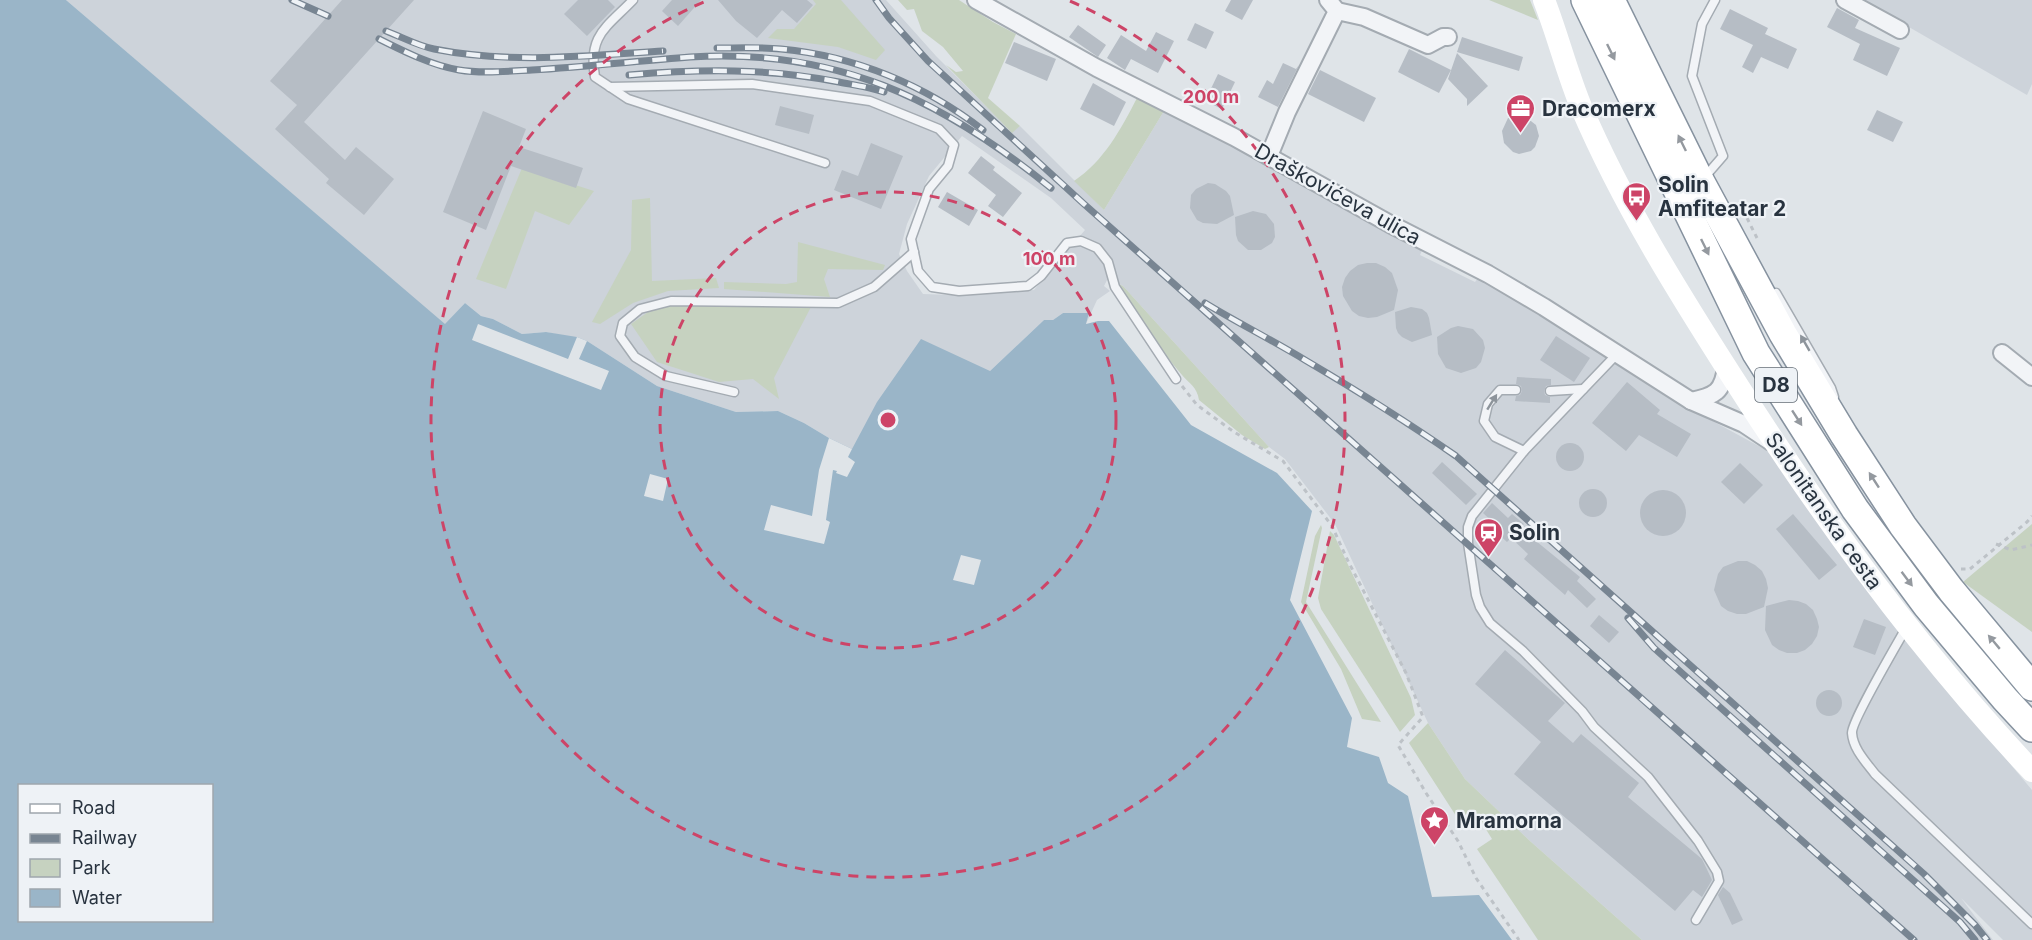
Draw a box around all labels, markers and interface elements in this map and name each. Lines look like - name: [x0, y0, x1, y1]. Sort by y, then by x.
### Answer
- one-way arrow: [1606, 44, 1616, 61]
- text: 200 m: [1183, 86, 1239, 107]
- office icon: Dracomerx: [1505, 92, 1537, 134]
- place label: Dracomerx: [1542, 96, 1656, 121]
- one-way arrow: [1677, 135, 1687, 152]
- street label: Draškovićeva ulica: [1251, 138, 1425, 250]
- place label: Solin Amfiteatar 2: [1658, 172, 1786, 221]
- bus stop icon: Solin Amfiteatar 2: [1621, 180, 1653, 222]
- one-way arrow: [1700, 238, 1709, 255]
- text: 100 m: [1023, 248, 1075, 269]
- one-way arrow: [1800, 335, 1811, 351]
- road number: D8: [1755, 368, 1797, 402]
- one-way arrow: [1486, 394, 1497, 410]
- centre of rings: [878, 410, 898, 430]
- one-way arrow: [1792, 410, 1803, 426]
- street label: Salonitanska cesta: [1760, 428, 1888, 594]
- one-way arrow: [1868, 472, 1879, 488]
- station icon: Solin: [1472, 516, 1504, 558]
- place label: Solin: [1509, 520, 1560, 545]
- one-way arrow: [1901, 572, 1913, 587]
- one-way arrow: [1988, 634, 2001, 650]
- legend: [18, 784, 213, 922]
- text: Road: [72, 797, 115, 818]
- place icon: Mramorna: [1419, 804, 1451, 846]
- place label: Mramorna: [1456, 808, 1562, 833]
- text: Railway: [72, 827, 137, 848]
- text: Park: [72, 857, 111, 878]
- text: Water: [72, 887, 122, 908]

